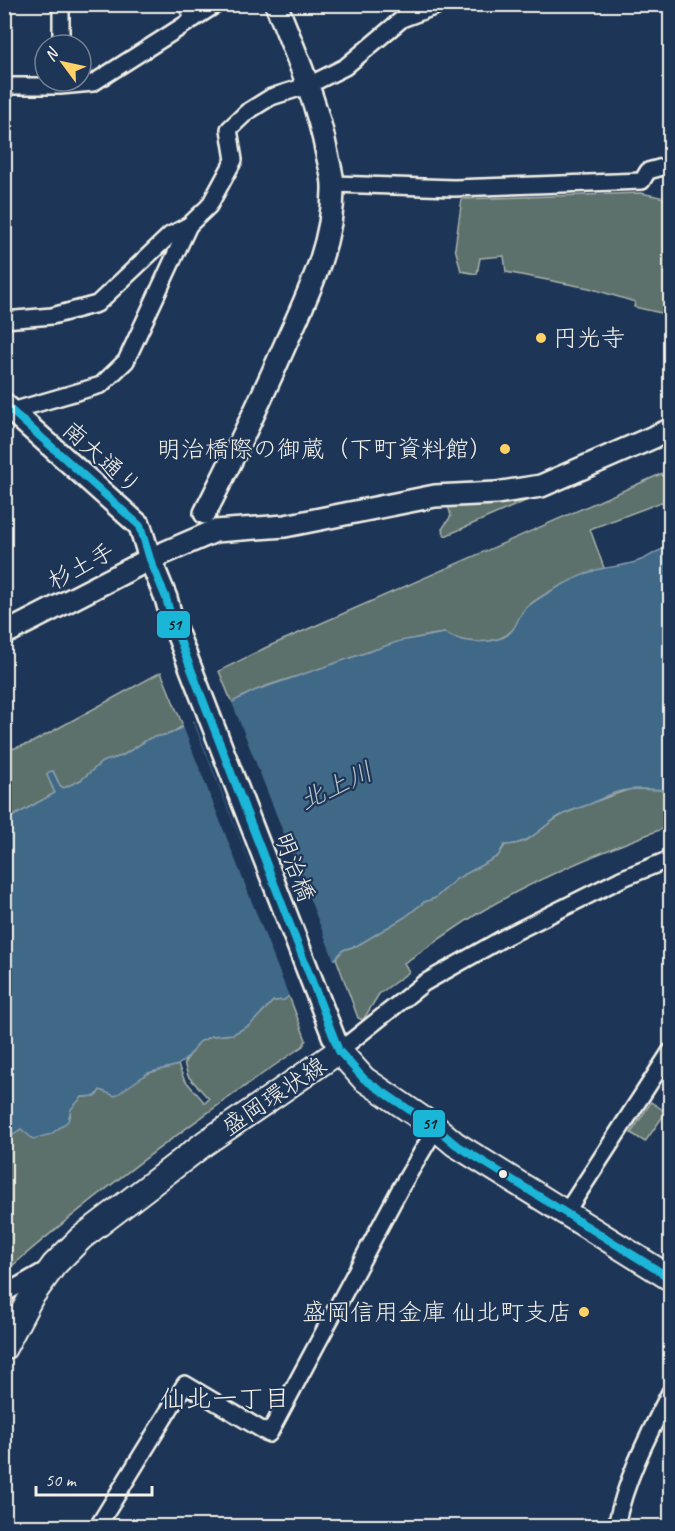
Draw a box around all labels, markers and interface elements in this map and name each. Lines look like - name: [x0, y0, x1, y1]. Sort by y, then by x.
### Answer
- north arrow: [33, 33, 93, 93]
- text: N: [40, 43, 64, 65]
- place label: 円光寺: [553, 323, 625, 353]
- marker: 円光寺: [534, 331, 548, 345]
- street label: 南大通り: [56, 415, 148, 501]
- place label: 明治橋際の御蔵（下町資料館）: [157, 434, 493, 464]
- marker: 明治橋際の御蔵（下町資料館）: [498, 442, 512, 456]
- street label: 杉土手: [42, 536, 120, 596]
- line badge: 51: [156, 610, 191, 639]
- text: 51: [167, 615, 183, 635]
- water label: 北上川: [294, 755, 378, 817]
- street label: 明治橋: [268, 828, 322, 906]
- street label: 盛岡環状線: [216, 1050, 332, 1142]
- line badge: 51: [412, 1109, 446, 1138]
- text: 51: [422, 1114, 438, 1134]
- unlabelled marker: [497, 1168, 509, 1180]
- place label: 盛岡信用金庫 仙北町支店: [302, 1297, 572, 1327]
- marker: 盛岡信用金庫 仙北町支店: [577, 1305, 591, 1319]
- district label: 仙北一丁目: [160, 1382, 290, 1415]
- scale bar: [36, 1459, 152, 1497]
- text: 50 m: [45, 1469, 78, 1491]

